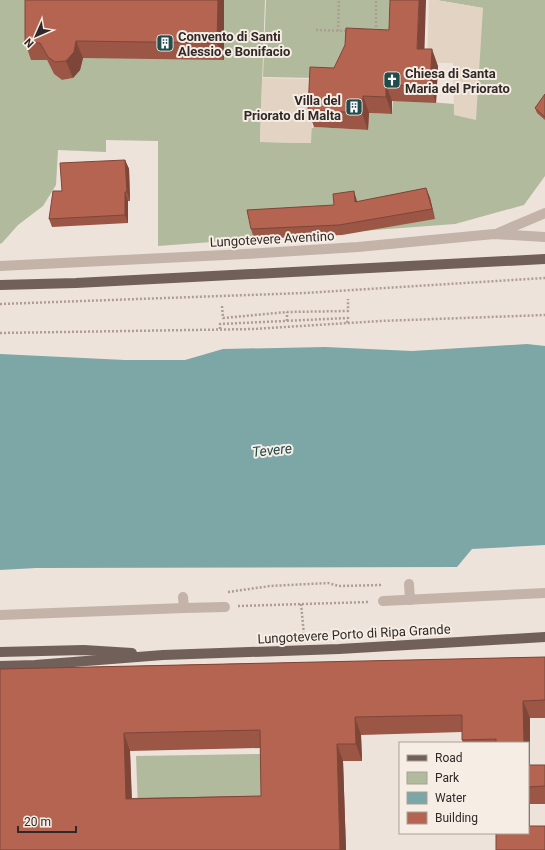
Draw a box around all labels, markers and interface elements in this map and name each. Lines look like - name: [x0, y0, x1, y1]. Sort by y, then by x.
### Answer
- north arrow: [16, 16, 56, 56]
- place label: Convento di Santi Alessio e Bonifacio: [178, 29, 290, 59]
- building icon: Convento di Santi Alessio e Bonifacio: [155, 33, 175, 53]
- text: N: [22, 35, 37, 50]
- place label: Chiesa di Santa Maria del Priorato: [405, 66, 510, 96]
- church icon: Chiesa di Santa Maria del Priorato: [382, 70, 402, 90]
- place label: Villa del Priorato di Malta: [244, 93, 341, 123]
- building icon: Villa del Priorato di Malta: [344, 97, 364, 117]
- street label: Lungotevere Aventino: [209, 228, 335, 250]
- water label: Tevere: [251, 440, 293, 460]
- street label: Lungotevere Porto di Ripa Grande: [257, 621, 451, 647]
- legend: [399, 742, 529, 834]
- text: Road: [435, 751, 463, 765]
- text: Park: [435, 771, 460, 785]
- text: Water: [435, 791, 466, 805]
- scale bar: [18, 808, 76, 834]
- text: Building: [435, 811, 478, 825]
- text: 20 m: [24, 815, 51, 829]

